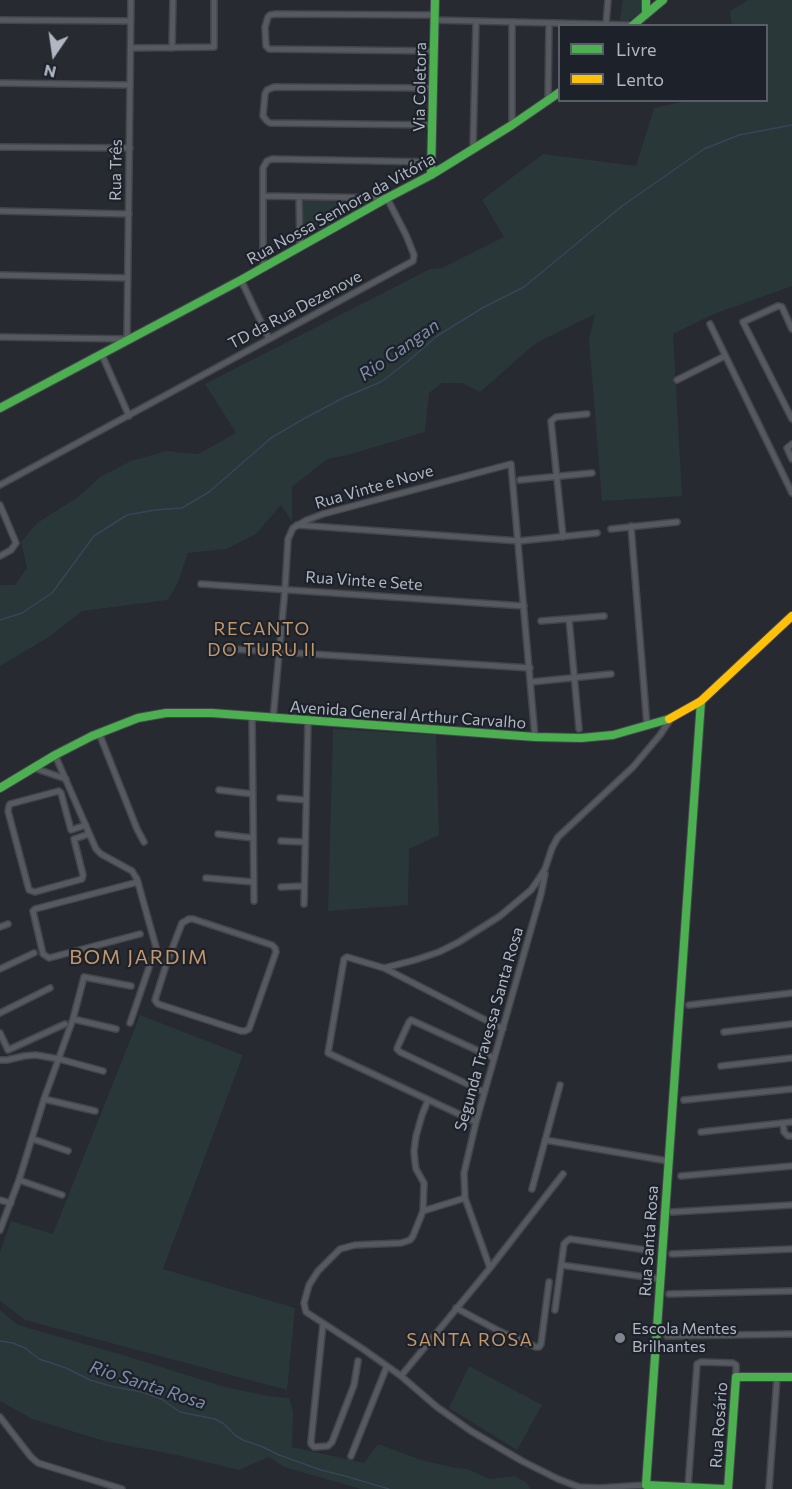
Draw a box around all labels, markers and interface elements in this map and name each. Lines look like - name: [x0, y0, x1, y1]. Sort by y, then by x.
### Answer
- north arrow: [24, 24, 84, 84]
- legend: [558, 24, 768, 102]
- text: Livre: [616, 38, 657, 60]
- street label: Via Coletora: [410, 42, 430, 132]
- text: N: [42, 61, 58, 83]
- text: Lento: [616, 68, 664, 90]
- street label: Rua Três: [106, 139, 126, 201]
- street label: Rua Nossa Senhora da Vitória: [243, 149, 439, 269]
- street label: TD da Rua Dezenove: [225, 267, 365, 353]
- water label: Rio Gangan: [355, 314, 443, 386]
- street label: Rua Vinte e Nove: [313, 461, 435, 513]
- street label: Rua Vinte e Sete: [305, 567, 423, 595]
- district label: RECANTO DO TURU II: [207, 618, 317, 660]
- street label: Avenida General Arthur Carvalho: [289, 697, 527, 733]
- street label: Segunda Travessa Santa Rosa: [451, 925, 527, 1133]
- district label: BOM JARDIM: [69, 945, 209, 969]
- street label: Rua Santa Rosa: [636, 1185, 662, 1297]
- place label: Escola Mentes Brilhantes: [632, 1319, 737, 1357]
- district label: SANTA ROSA: [407, 1329, 533, 1351]
- marker: Escola Mentes Brilhantes: [613, 1331, 627, 1345]
- water label: Rio Santa Rosa: [87, 1356, 209, 1414]
- street label: Rua Rosário: [706, 1381, 732, 1469]

